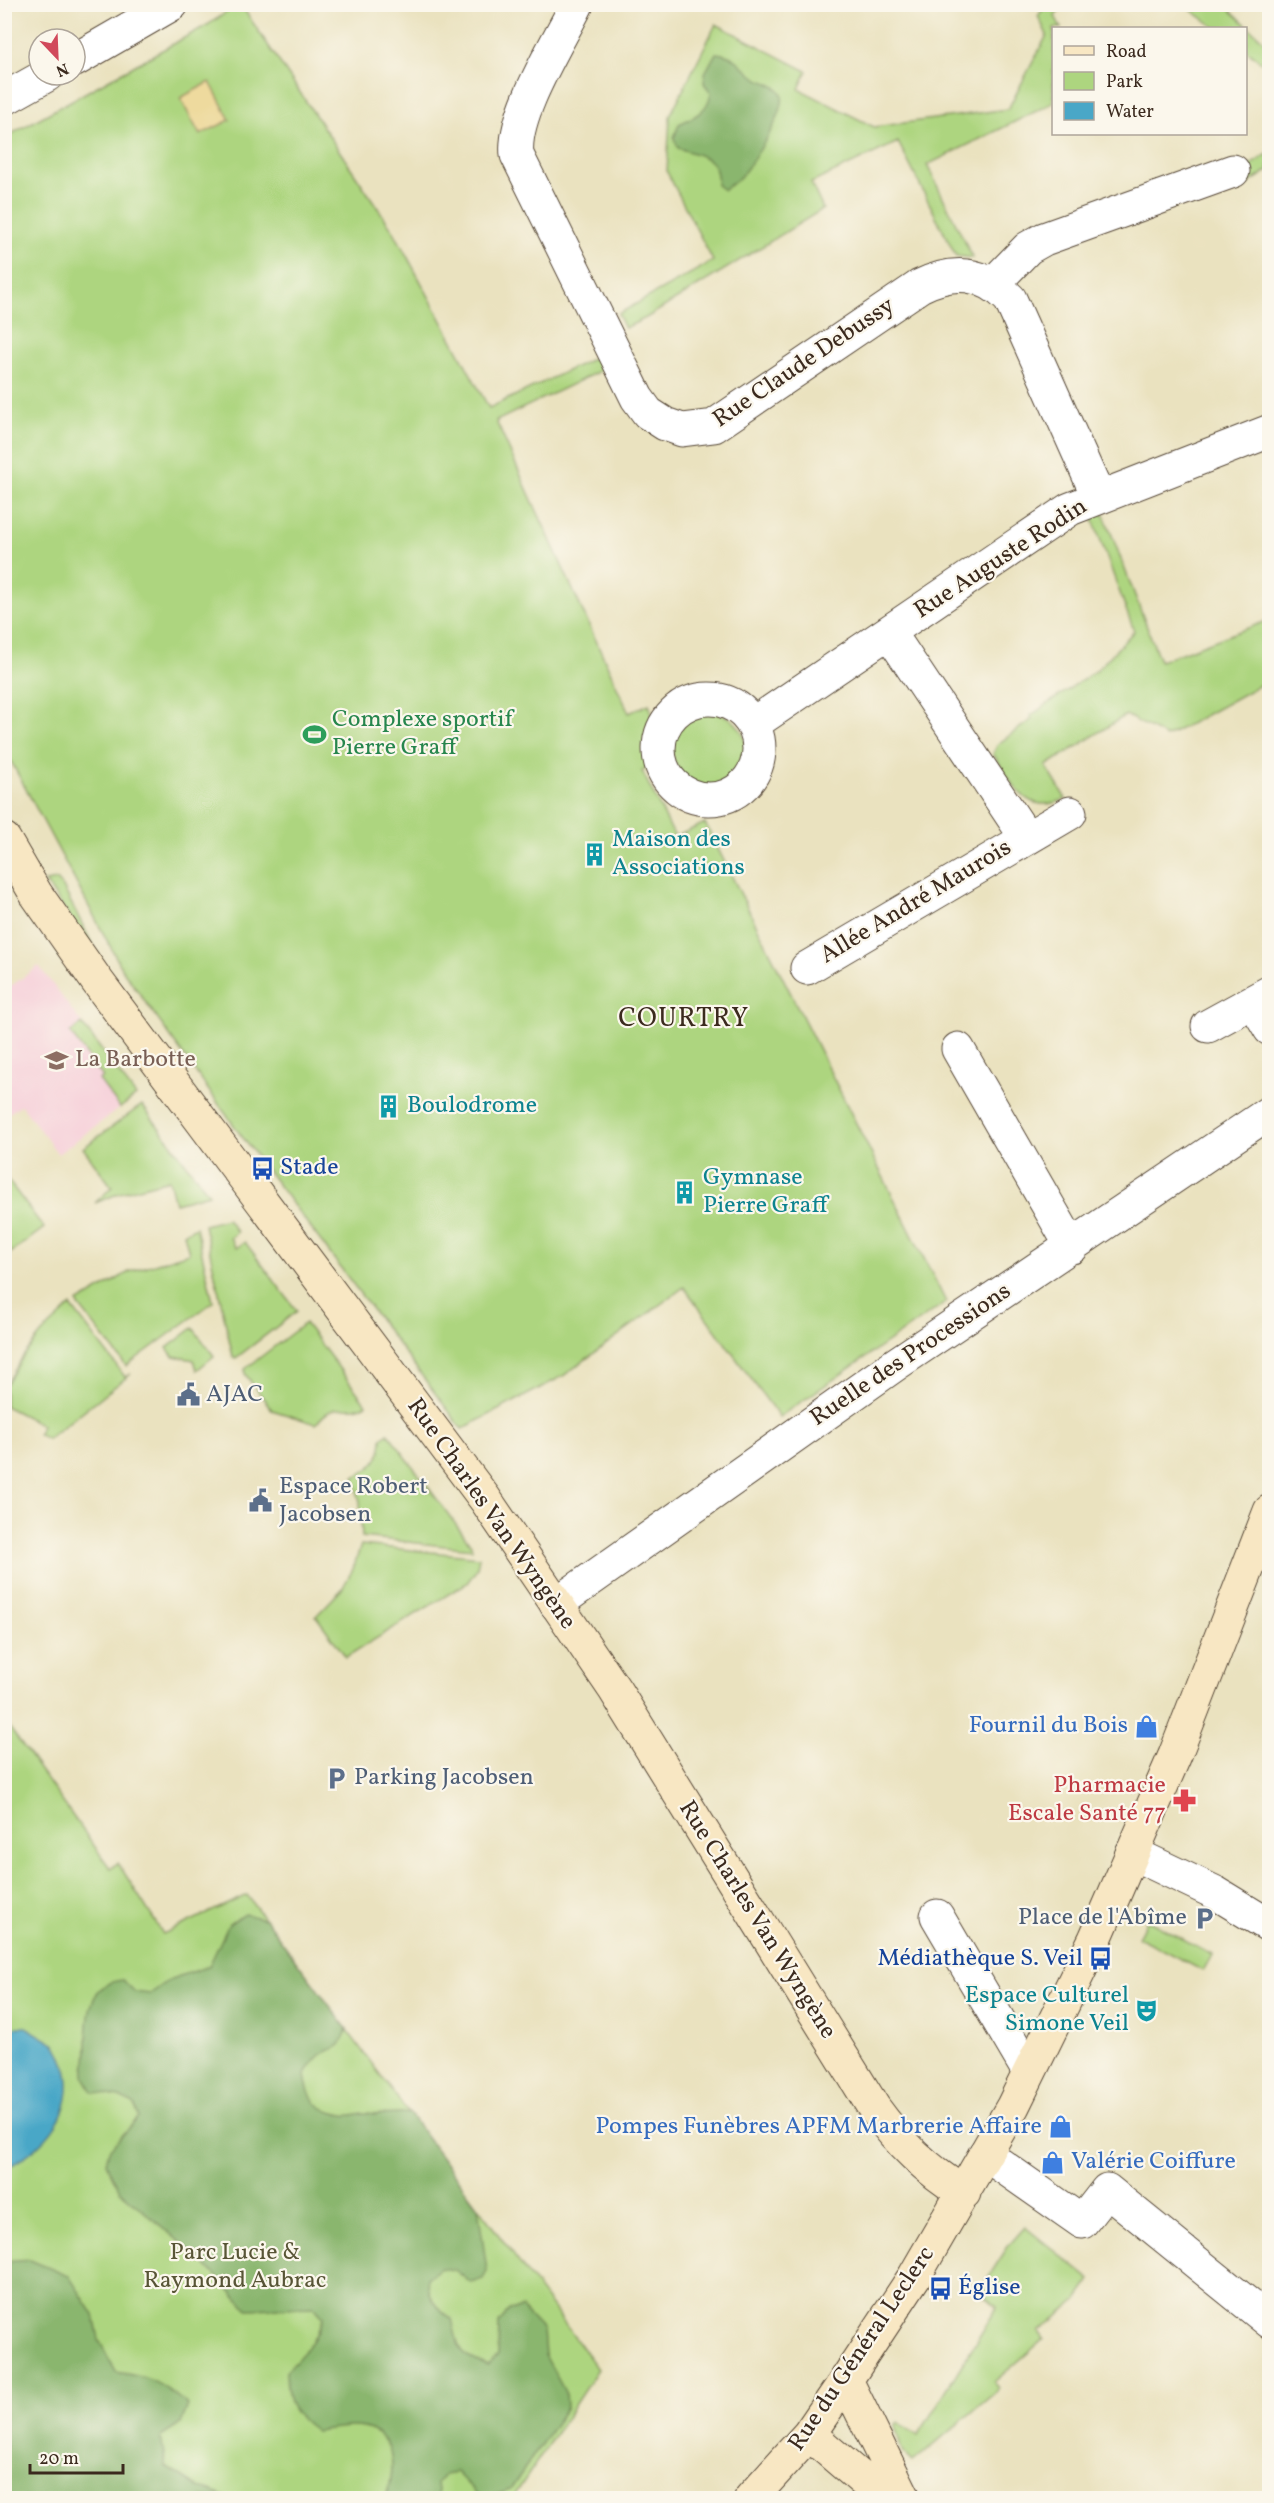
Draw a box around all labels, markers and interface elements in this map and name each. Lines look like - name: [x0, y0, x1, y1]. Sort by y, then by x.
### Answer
- north arrow: [27, 27, 87, 87]
- legend: [1052, 27, 1247, 135]
- text: Road: [1106, 40, 1147, 65]
- text: N: [52, 57, 72, 82]
- text: Park: [1106, 70, 1143, 95]
- text: Water: [1106, 100, 1154, 125]
- street label: Rue Claude Debussy: [706, 289, 902, 437]
- street label: Rue Auguste Rodin: [908, 490, 1094, 628]
- place label: Complexe sportif Pierre Graff: [332, 703, 515, 765]
- sports icon: Complexe sportif Pierre Graff: [301, 721, 327, 747]
- place label: Maison des Associations: [612, 823, 745, 885]
- street label: Allée André Maurois: [814, 831, 1018, 973]
- building icon: Maison des Associations: [581, 841, 607, 867]
- district label: COURTRY: [618, 1000, 750, 1038]
- place label: La Barbotte: [75, 1043, 196, 1077]
- school or university icon: La Barbotte: [44, 1047, 70, 1073]
- place label: Boulodrome: [407, 1089, 537, 1123]
- building icon: Boulodrome: [376, 1093, 402, 1119]
- place label: Stade: [280, 1151, 339, 1185]
- bus stop icon: Stade: [249, 1155, 275, 1181]
- place label: Gymnase Pierre Graff: [703, 1161, 829, 1223]
- building icon: Gymnase Pierre Graff: [672, 1179, 698, 1205]
- street label: Ruelle des Processions: [804, 1275, 1018, 1435]
- place label: AJAC: [206, 1378, 263, 1412]
- public building icon: AJAC: [175, 1382, 201, 1408]
- street label: Rue Charles Van Wyngène: [398, 1391, 584, 1637]
- place label: Espace Robert Jacobsen: [279, 1470, 428, 1532]
- public building icon: Espace Robert Jacobsen: [248, 1488, 274, 1514]
- place label: Fournil du Bois: [969, 1709, 1128, 1743]
- shop icon: Fournil du Bois: [1133, 1713, 1159, 1739]
- place label: Parking Jacobsen: [354, 1761, 534, 1795]
- parking icon: Parking Jacobsen: [323, 1765, 349, 1791]
- place label: Pharmacie Escale Santé 77: [1008, 1769, 1166, 1831]
- pharmacy icon: Pharmacie Escale Santé 77: [1171, 1787, 1197, 1813]
- street label: Rue Charles Van Wyngène: [670, 1794, 844, 2046]
- place label: Place de l'Abîme: [1018, 1901, 1187, 1935]
- parking icon: Place de l'Abîme: [1192, 1905, 1218, 1931]
- place label: Médiathèque S. Veil: [878, 1942, 1083, 1976]
- bus stop icon: Médiathèque S. Veil: [1088, 1946, 1114, 1972]
- place label: Espace Culturel Simone Veil: [965, 1979, 1129, 2041]
- theatre icon: Espace Culturel Simone Veil: [1134, 1997, 1160, 2023]
- place label: Pompes Funèbres APFM Marbrerie Affaire: [595, 2110, 1042, 2144]
- shop icon: Pompes Funèbres APFM Marbrerie Affaire: [1047, 2114, 1073, 2140]
- place label: Valérie Coiffure: [1071, 2145, 1236, 2179]
- shop icon: Valérie Coiffure: [1040, 2149, 1066, 2175]
- park label: Parc Lucie & Raymond Aubrac: [143, 2236, 327, 2298]
- street label: Rue du Général Leclerc: [781, 2240, 943, 2458]
- place label: Église: [958, 2271, 1021, 2305]
- bus stop icon: Église: [927, 2275, 953, 2301]
- scale bar: [30, 2437, 123, 2475]
- text: 20 m: [39, 2447, 79, 2472]

